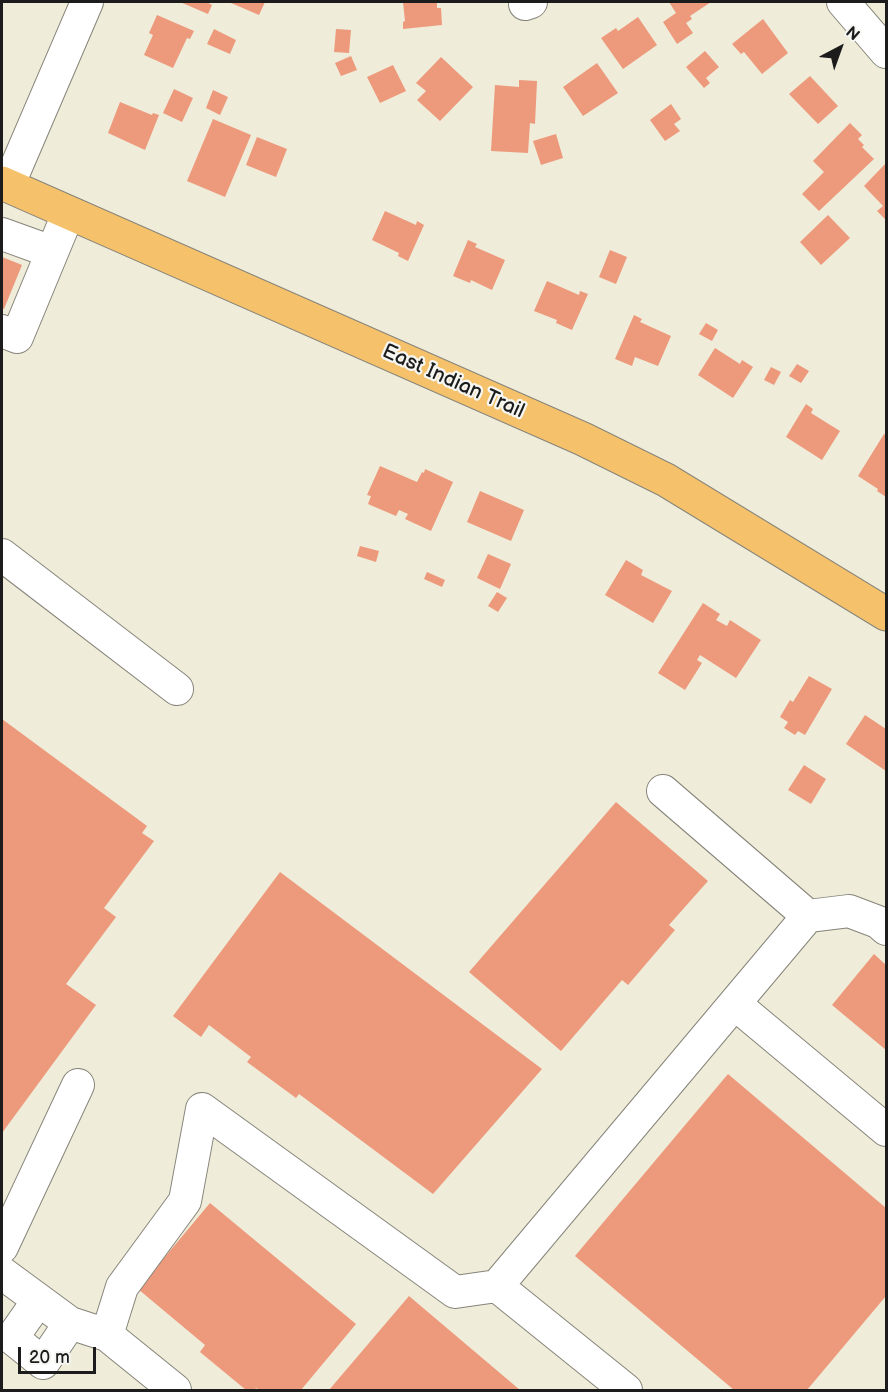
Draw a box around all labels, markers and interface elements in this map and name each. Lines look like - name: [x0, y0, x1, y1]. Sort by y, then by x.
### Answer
- north arrow: [810, 18, 870, 78]
- text: N: [841, 23, 863, 45]
- street label: East Indian Trail: [378, 339, 528, 425]
- scale bar: [21, 1335, 99, 1373]
- text: 20 m: [29, 1347, 70, 1368]

